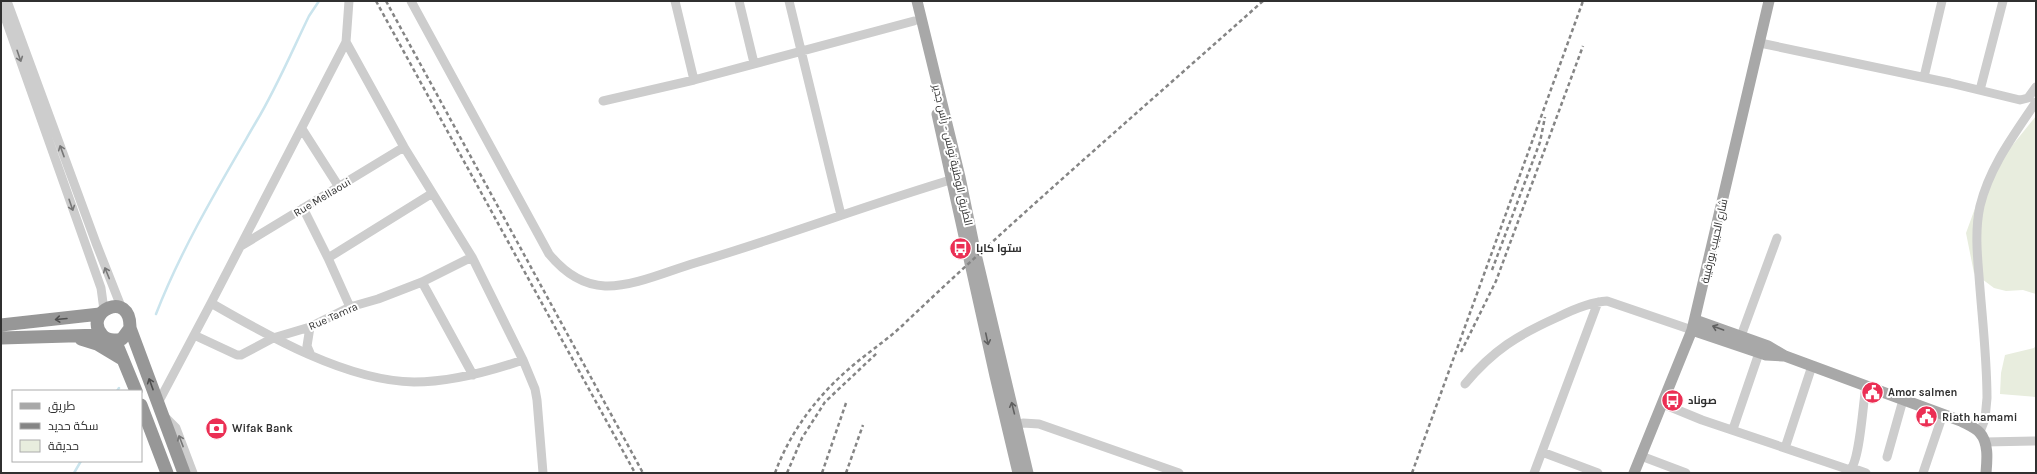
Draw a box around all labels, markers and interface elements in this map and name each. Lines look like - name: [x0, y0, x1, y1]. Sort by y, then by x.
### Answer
- one-way arrow: [15, 49, 23, 61]
- street label: الطريق الوطنية تونس - رأس جدير: [930, 82, 976, 227]
- one-way arrow: [58, 145, 66, 157]
- street label: Rue Mellaoui: [291, 175, 353, 220]
- one-way arrow: [67, 198, 75, 210]
- street label: شارع الحبيب بورقيبة: [1698, 198, 1732, 285]
- bus stop icon: ستوا كابا: [947, 235, 973, 261]
- place label: ستوا كابا: [976, 242, 1022, 256]
- one-way arrow: [103, 267, 111, 279]
- street label: Rue Tamra: [307, 300, 360, 333]
- one-way arrow: [55, 316, 68, 323]
- one-way arrow: [1712, 324, 1725, 331]
- one-way arrow: [983, 332, 991, 345]
- one-way arrow: [146, 378, 154, 390]
- public building icon: Amor salmen: [1859, 379, 1885, 405]
- place label: Amor salmen: [1888, 386, 1957, 399]
- bus stop icon: صوناد: [1659, 387, 1685, 413]
- legend: [12, 390, 142, 462]
- place label: صوناد: [1688, 394, 1717, 408]
- text: طريق: [48, 399, 76, 413]
- one-way arrow: [1008, 402, 1016, 415]
- public building icon: Riath hamami: [1914, 404, 1940, 430]
- place label: Riath hamami: [1942, 411, 2017, 424]
- bank icon: Wifak Bank: [204, 415, 230, 441]
- text: سكة حديد: [48, 419, 98, 433]
- place label: Wifak Bank: [232, 422, 293, 435]
- one-way arrow: [177, 435, 184, 448]
- text: حديقة: [48, 439, 79, 453]

